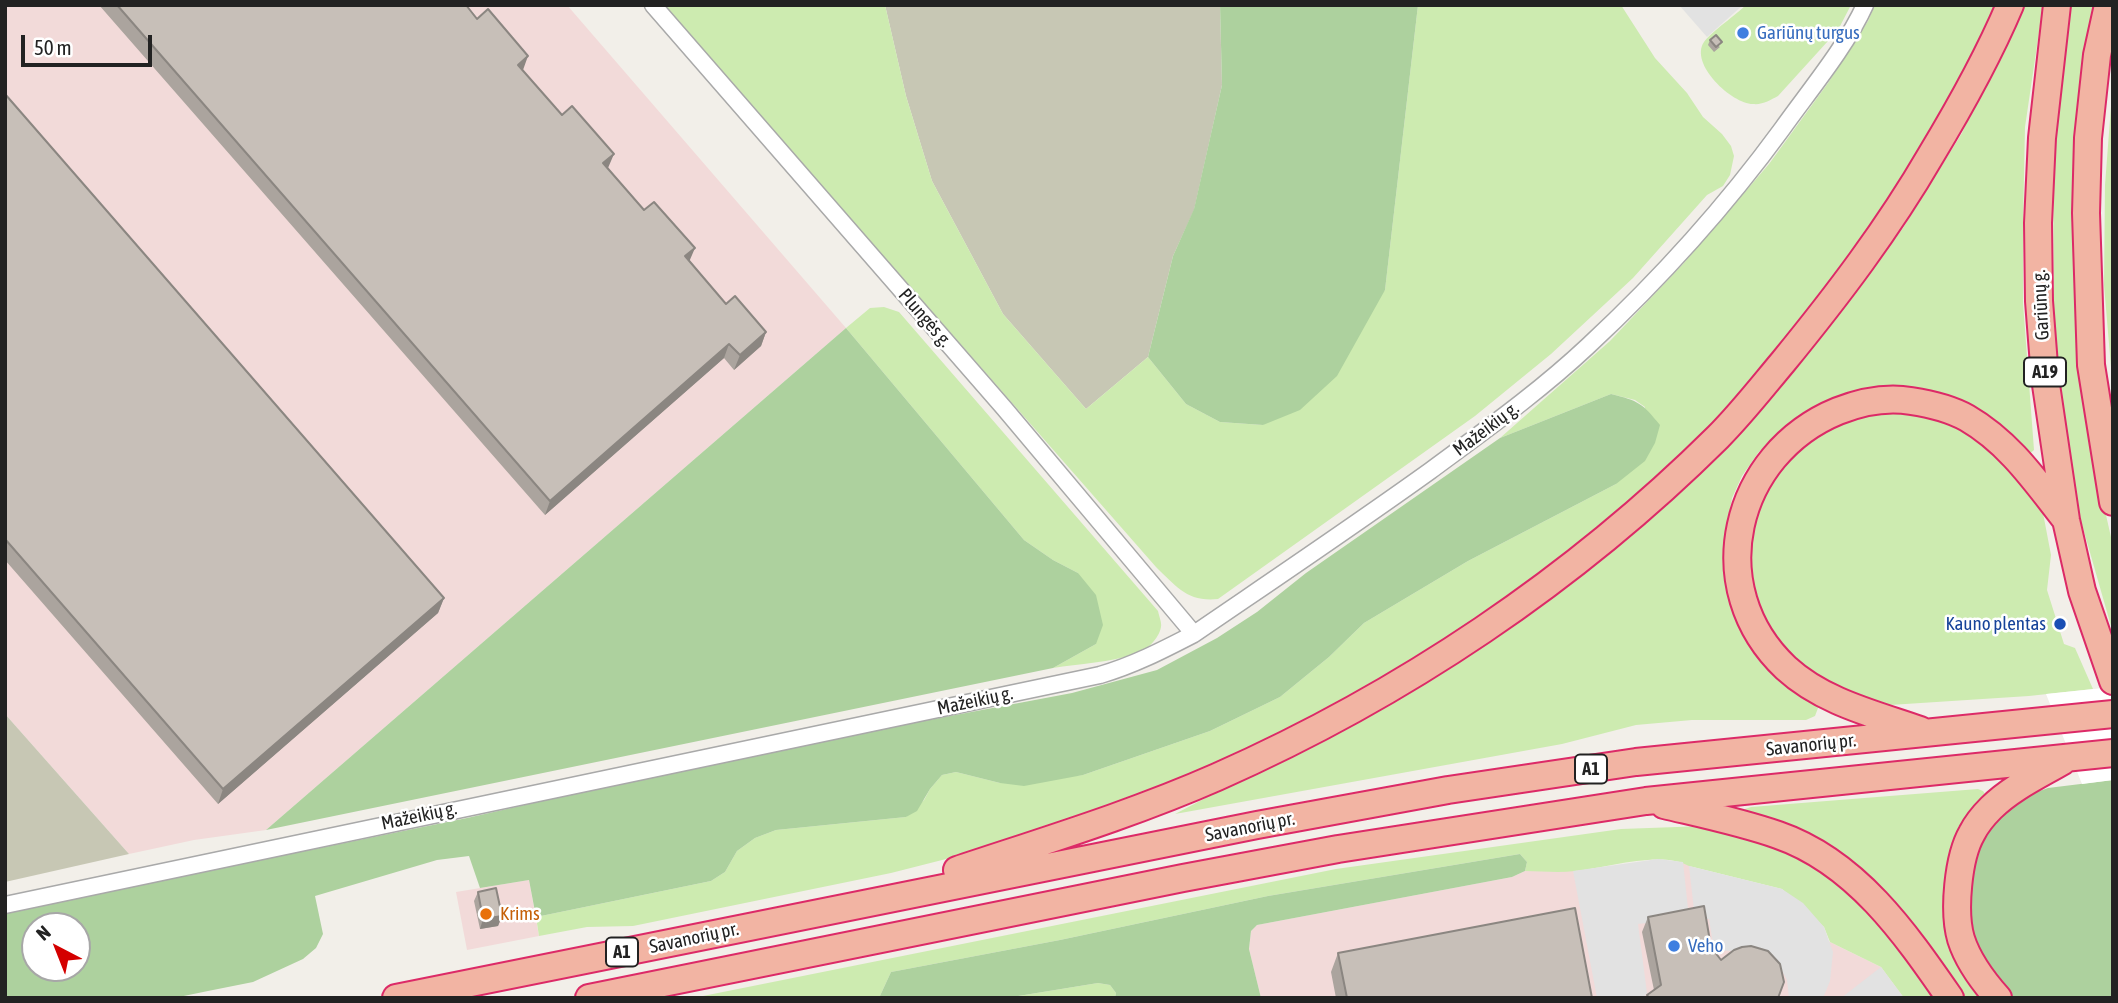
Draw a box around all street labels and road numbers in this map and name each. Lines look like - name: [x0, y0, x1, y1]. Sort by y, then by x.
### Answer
- street label: Gariūnų g.: [2028, 269, 2054, 341]
- street label: Plungės g.: [893, 284, 957, 352]
- road number: A19: [2024, 358, 2066, 386]
- street label: Mažeikių g.: [1449, 397, 1523, 461]
- street label: Mažeikių g.: [935, 682, 1015, 720]
- street label: Savanorių pr.: [1765, 729, 1857, 761]
- road number: A1: [1575, 754, 1607, 784]
- street label: Mažeikių g.: [379, 797, 459, 835]
- street label: Savanorių pr.: [1203, 807, 1297, 847]
- street label: Savanorių pr.: [647, 917, 741, 959]
- road number: A1: [606, 937, 638, 967]

